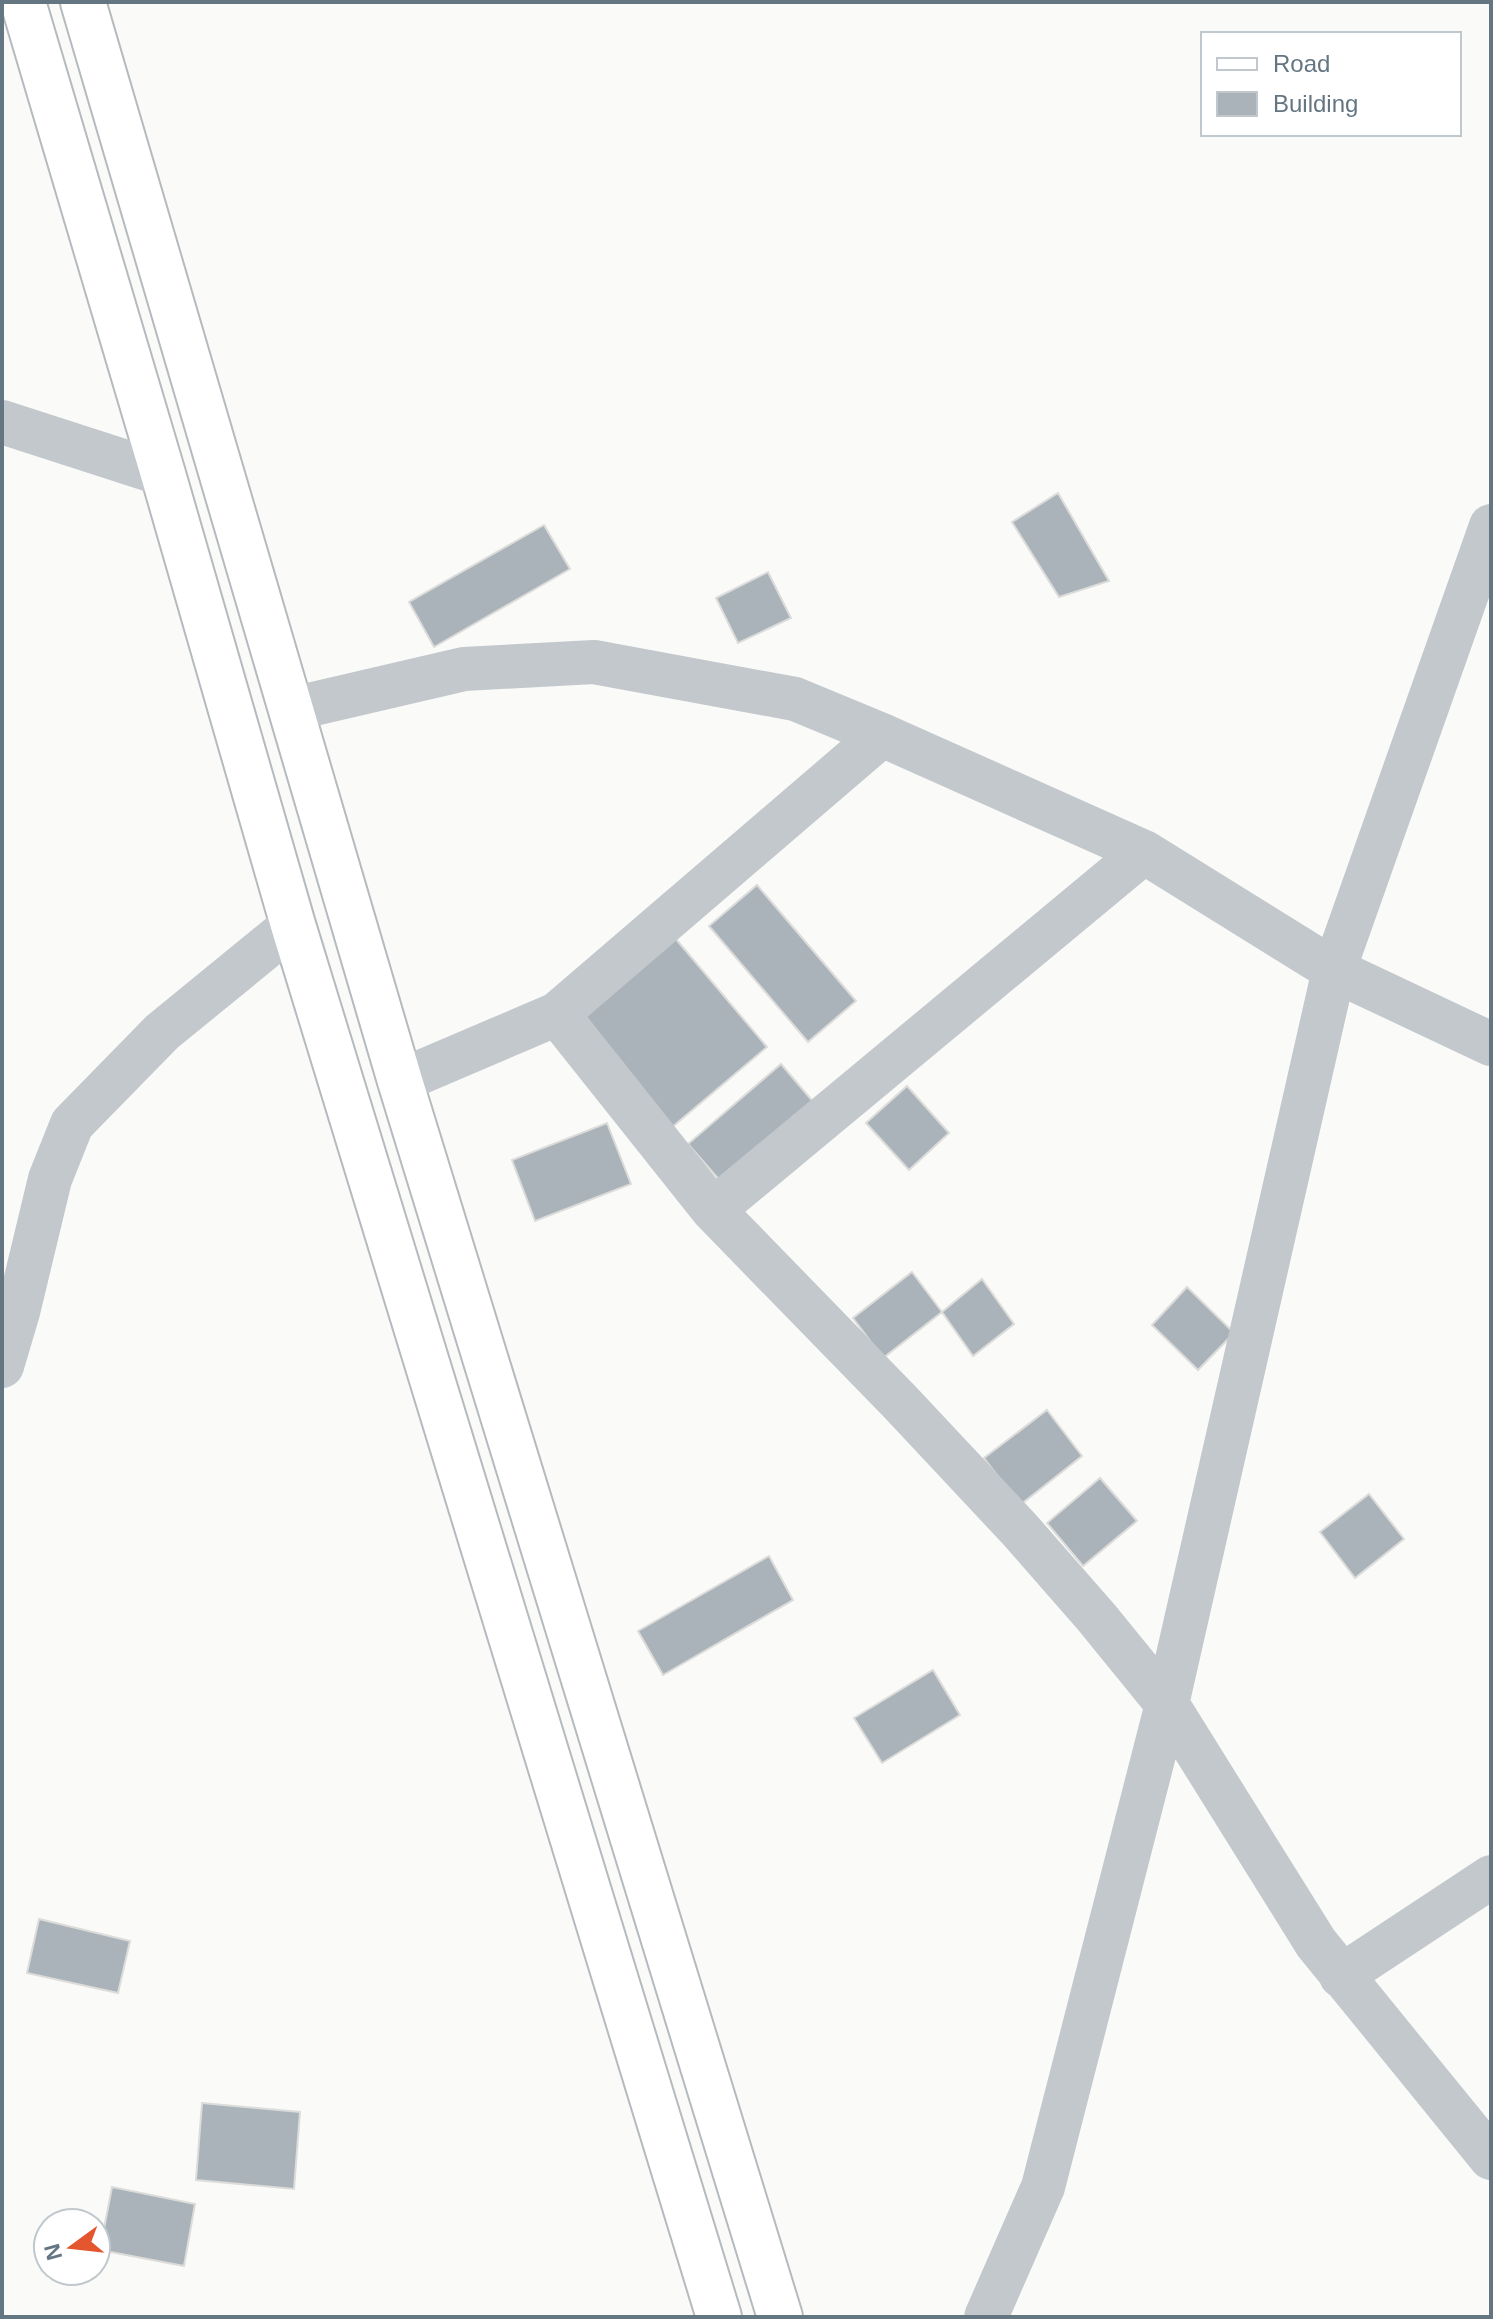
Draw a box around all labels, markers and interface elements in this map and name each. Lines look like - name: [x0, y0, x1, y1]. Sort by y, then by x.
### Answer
- legend: [1201, 32, 1461, 136]
- text: Road: [1273, 50, 1330, 77]
- text: Building: [1273, 90, 1358, 117]
- north arrow: [32, 2207, 112, 2287]
- text: N: [39, 2241, 67, 2263]

